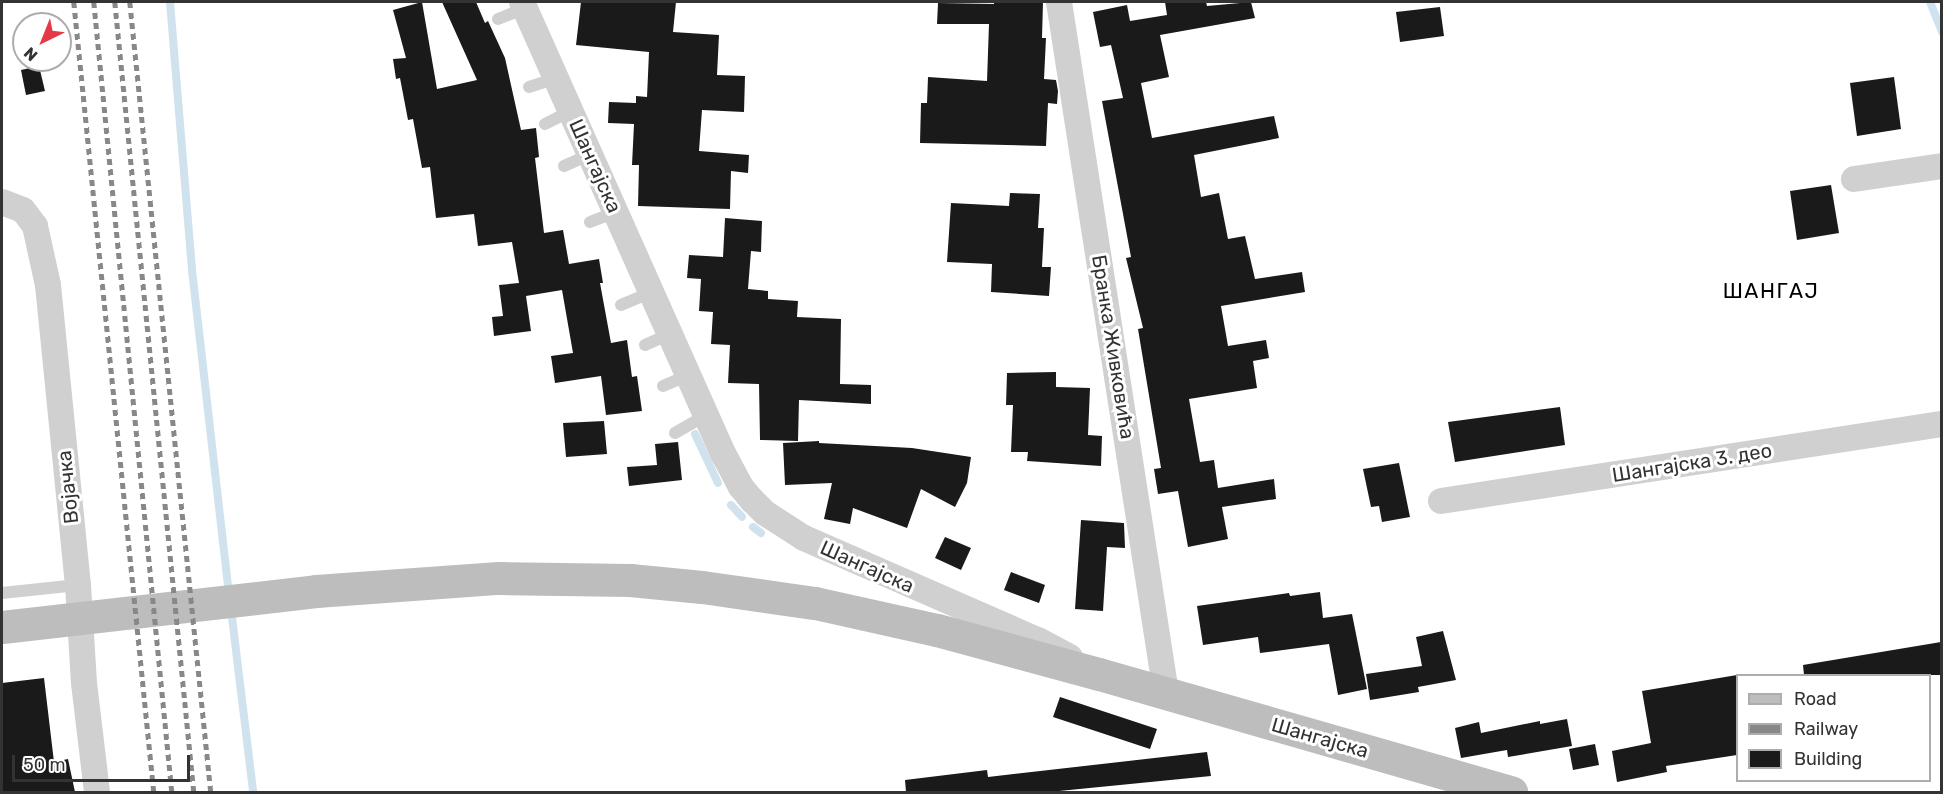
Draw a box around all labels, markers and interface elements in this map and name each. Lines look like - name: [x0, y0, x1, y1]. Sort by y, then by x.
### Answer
- north arrow: [12, 12, 72, 72]
- text: N: [20, 43, 41, 65]
- street label: Шангајска: [564, 115, 626, 217]
- street label: Бранка Живковића: [1087, 253, 1139, 441]
- district label: ШАНГАЈ: [1723, 278, 1819, 304]
- street label: Шангајска 3. део: [1610, 439, 1774, 487]
- street label: Војачка: [52, 449, 84, 525]
- street label: Шангајска: [816, 536, 918, 598]
- legend: [1736, 674, 1931, 782]
- text: Road: [1794, 688, 1837, 710]
- street label: Шангајска: [1269, 713, 1371, 763]
- text: Railway: [1794, 718, 1858, 740]
- scale bar: [15, 743, 194, 781]
- text: Building: [1794, 748, 1862, 770]
- text: 50 m: [23, 754, 66, 776]

